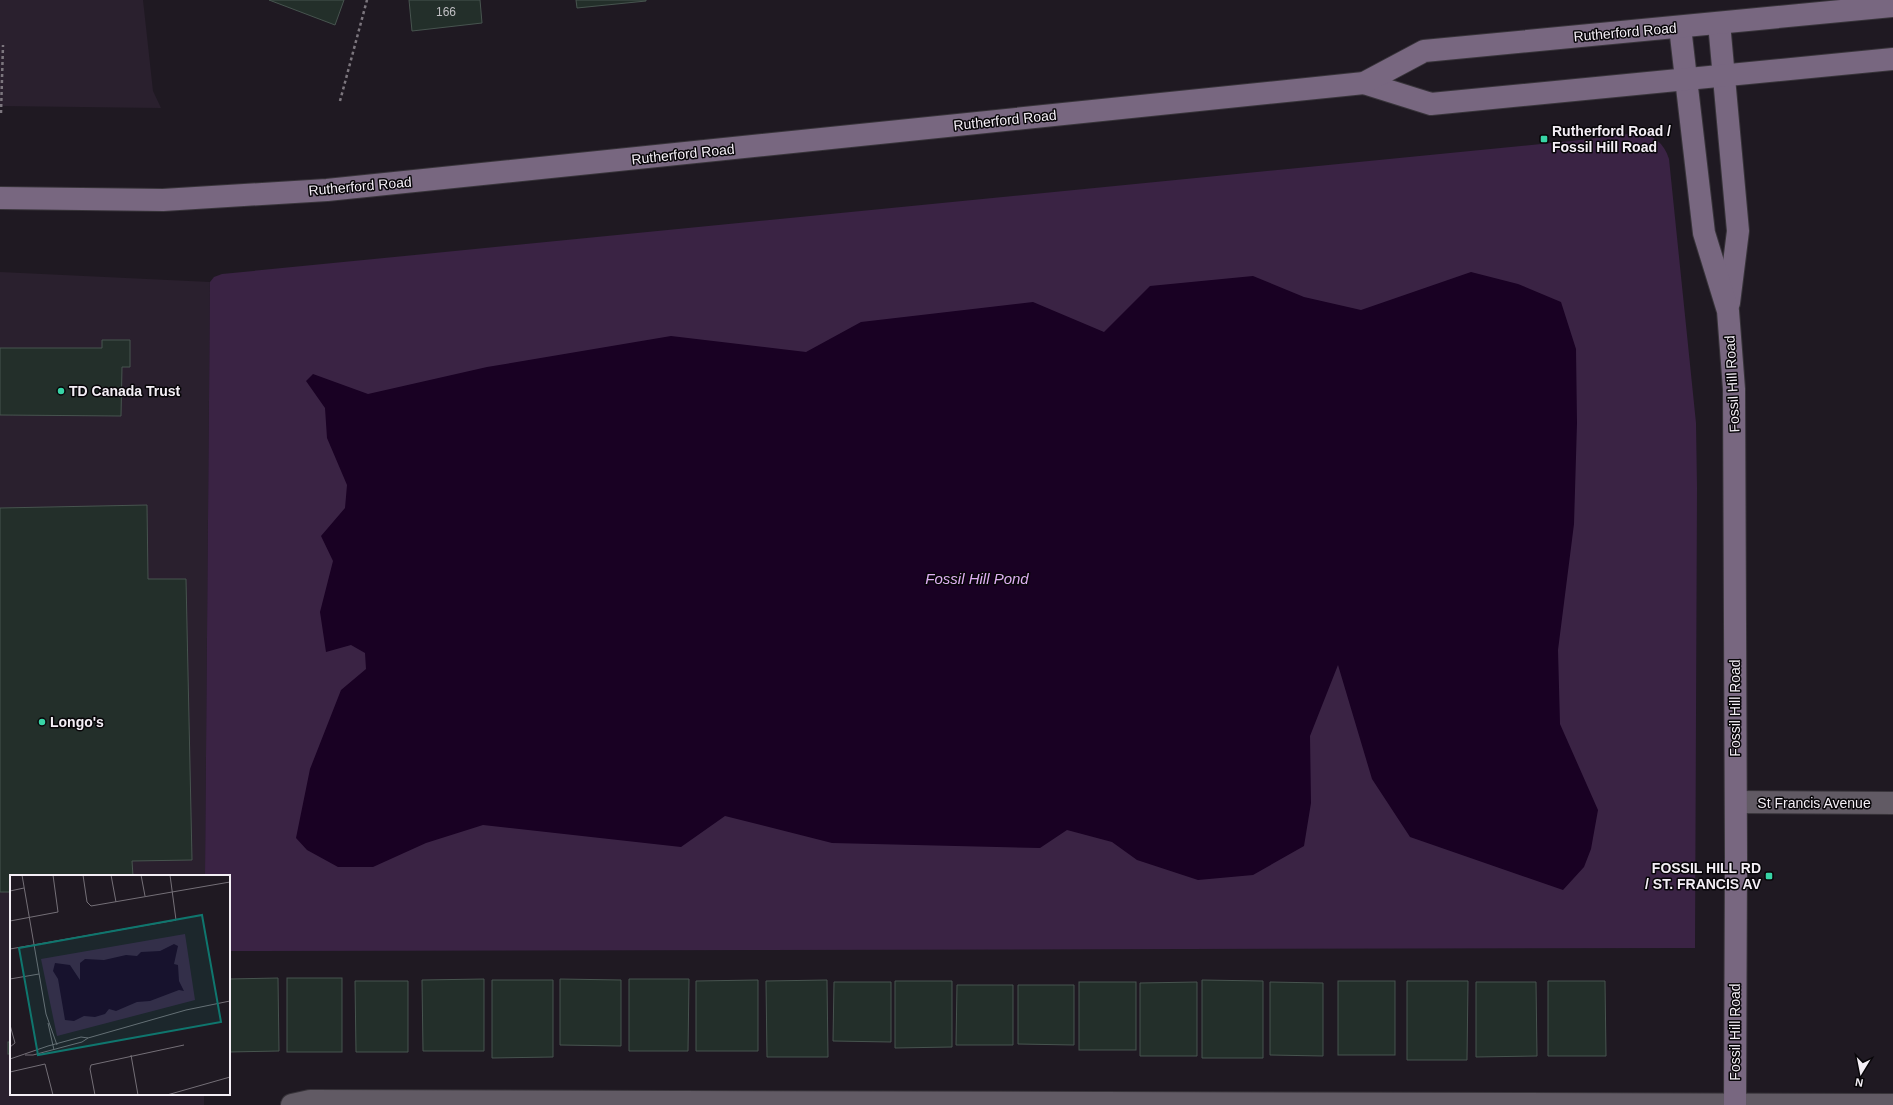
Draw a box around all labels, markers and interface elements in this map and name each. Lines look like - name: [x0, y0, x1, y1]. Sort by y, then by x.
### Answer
- house number: 166: [436, 5, 456, 19]
- street label: Rutherford Road: [1573, 20, 1677, 44]
- street label: Rutherford Road: [953, 107, 1057, 133]
- place label: Rutherford Road / Fossil Hill Road: [1552, 123, 1671, 155]
- marker: Rutherford Road / Fossil Hill Road: [1539, 134, 1549, 144]
- street label: Rutherford Road: [631, 141, 735, 167]
- street label: Rutherford Road: [308, 174, 412, 198]
- street label: Fossil Hill Road: [1721, 335, 1743, 433]
- place label: TD Canada Trust: [69, 383, 181, 399]
- marker: TD Canada Trust: [56, 386, 66, 396]
- water label: Fossil Hill Pond: [925, 570, 1029, 587]
- street label: Fossil Hill Road: [1727, 659, 1743, 757]
- place label: Longo's: [50, 714, 104, 730]
- marker: Longo's: [37, 717, 47, 727]
- street label: St Francis Avenue: [1757, 795, 1871, 811]
- place label: FOSSIL HILL RD / ST. FRANCIS AV: [1645, 860, 1762, 892]
- marker: FOSSIL HILL RD / ST. FRANCIS AV: [1764, 871, 1774, 881]
- inset map: [10, 875, 230, 1095]
- street label: Fossil Hill Road: [1727, 983, 1743, 1081]
- north arrow: [1841, 1053, 1881, 1093]
- text: N: [1854, 1076, 1864, 1089]

